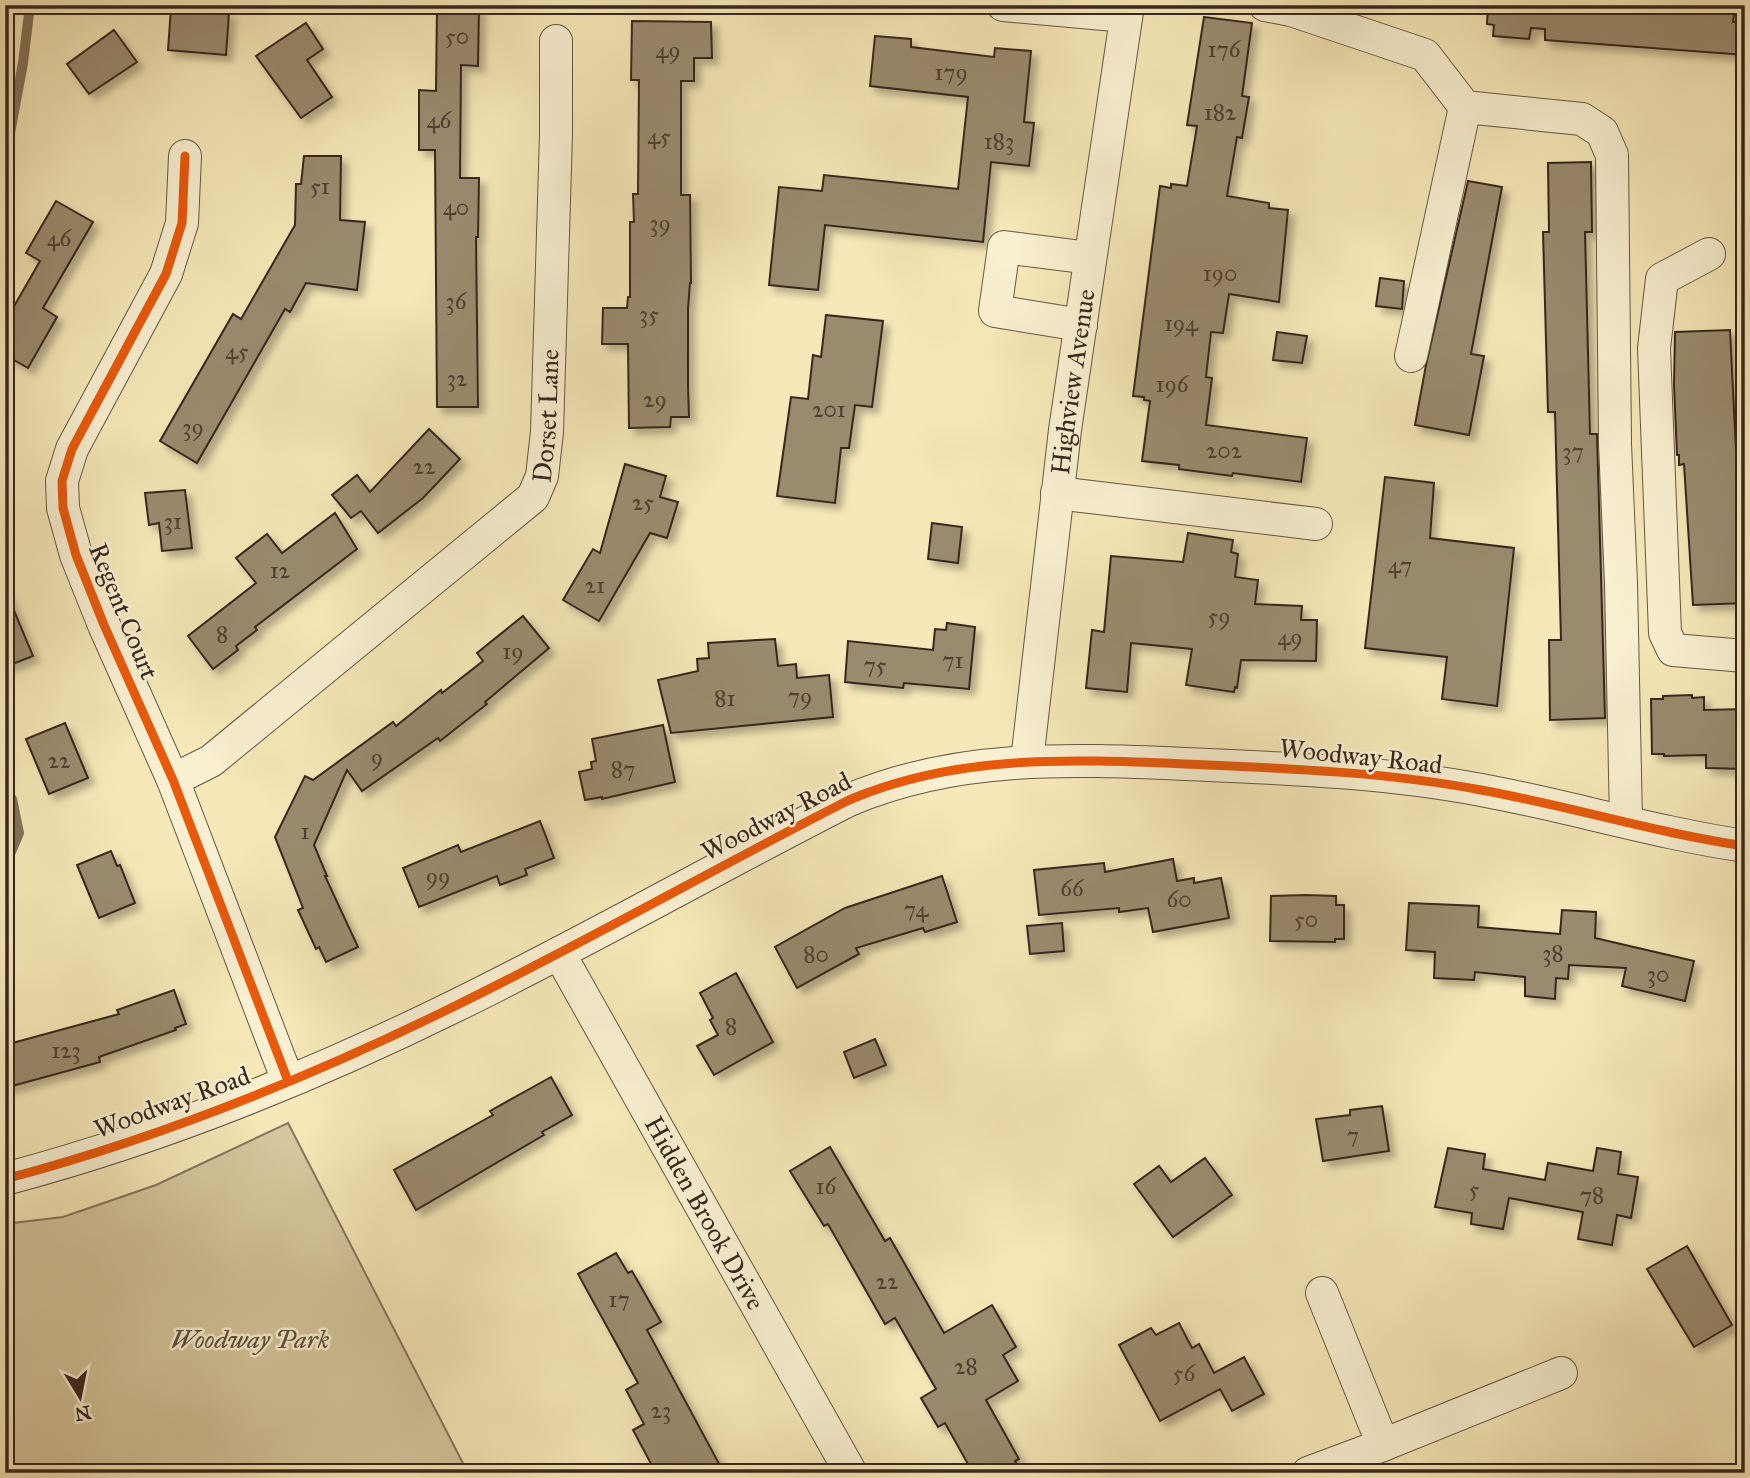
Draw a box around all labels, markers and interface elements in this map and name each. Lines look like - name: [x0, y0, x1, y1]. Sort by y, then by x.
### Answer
- house number: 50: [445, 22, 469, 50]
- house number: 176: [1207, 35, 1242, 63]
- house number: 49: [655, 36, 681, 64]
- house number: 179: [934, 58, 968, 86]
- house number: 182: [1204, 98, 1237, 126]
- house number: 46: [427, 106, 453, 134]
- house number: 45: [647, 122, 671, 150]
- house number: 183: [984, 127, 1014, 155]
- house number: 51: [310, 172, 330, 200]
- house number: 40: [443, 193, 469, 221]
- house number: 39: [649, 209, 671, 237]
- house number: 46: [47, 224, 73, 252]
- house number: 190: [1203, 259, 1237, 287]
- house number: 36: [446, 287, 468, 315]
- street label: Highview Avenue: [1044, 287, 1102, 476]
- house number: 35: [639, 300, 659, 328]
- house number: 194: [1164, 309, 1199, 337]
- house number: 45: [225, 337, 249, 365]
- street label: Dorset Lane: [525, 349, 565, 484]
- house number: 32: [447, 364, 468, 392]
- house number: 196: [1155, 370, 1190, 398]
- house number: 29: [643, 385, 667, 413]
- house number: 201: [812, 395, 846, 423]
- house number: 39: [182, 413, 204, 441]
- house number: 202: [1206, 436, 1243, 464]
- house number: 37: [1562, 437, 1584, 465]
- house number: 22: [413, 452, 436, 480]
- house number: 25: [632, 488, 654, 516]
- house number: 31: [164, 507, 182, 535]
- street label: Regent Court: [82, 538, 166, 684]
- house number: 47: [1388, 551, 1412, 579]
- house number: 12: [270, 556, 291, 584]
- house number: 21: [585, 571, 605, 599]
- house number: 59: [1207, 602, 1231, 630]
- house number: 8: [216, 620, 228, 648]
- house number: 49: [1277, 623, 1303, 651]
- house number: 19: [502, 637, 524, 665]
- house number: 71: [942, 646, 964, 674]
- house number: 75: [864, 651, 887, 679]
- house number: 79: [788, 682, 812, 710]
- house number: 81: [714, 684, 736, 712]
- street label: Woodway Road: [1278, 732, 1444, 780]
- house number: 9: [371, 743, 383, 771]
- house number: 22: [48, 746, 71, 774]
- house number: 87: [611, 755, 635, 783]
- street label: Woodway Road: [696, 765, 856, 867]
- house number: 1: [300, 817, 310, 845]
- house number: 99: [426, 862, 450, 890]
- house number: 66: [1060, 874, 1085, 902]
- house number: 60: [1166, 885, 1192, 913]
- house number: 74: [904, 895, 929, 923]
- house number: 50: [1294, 905, 1318, 933]
- house number: 38: [1542, 939, 1564, 967]
- house number: 80: [803, 940, 829, 968]
- house number: 30: [1647, 960, 1669, 988]
- house number: 8: [725, 1012, 737, 1040]
- house number: 123: [51, 1036, 81, 1064]
- street label: Woodway Road: [89, 1059, 255, 1145]
- street label: Hidden Brook Drive: [638, 1110, 772, 1316]
- house number: 7: [1347, 1121, 1359, 1149]
- house number: 16: [816, 1172, 838, 1200]
- house number: 5: [1469, 1175, 1480, 1203]
- house number: 78: [1580, 1181, 1604, 1209]
- house number: 22: [876, 1267, 899, 1295]
- house number: 17: [608, 1285, 630, 1313]
- park label: Woodway Park: [171, 1323, 330, 1355]
- house number: 28: [954, 1352, 978, 1380]
- house number: 56: [1173, 1359, 1196, 1387]
- north arrow: [46, 1362, 116, 1432]
- house number: 23: [651, 1396, 671, 1424]
- text: N: [73, 1401, 93, 1426]

